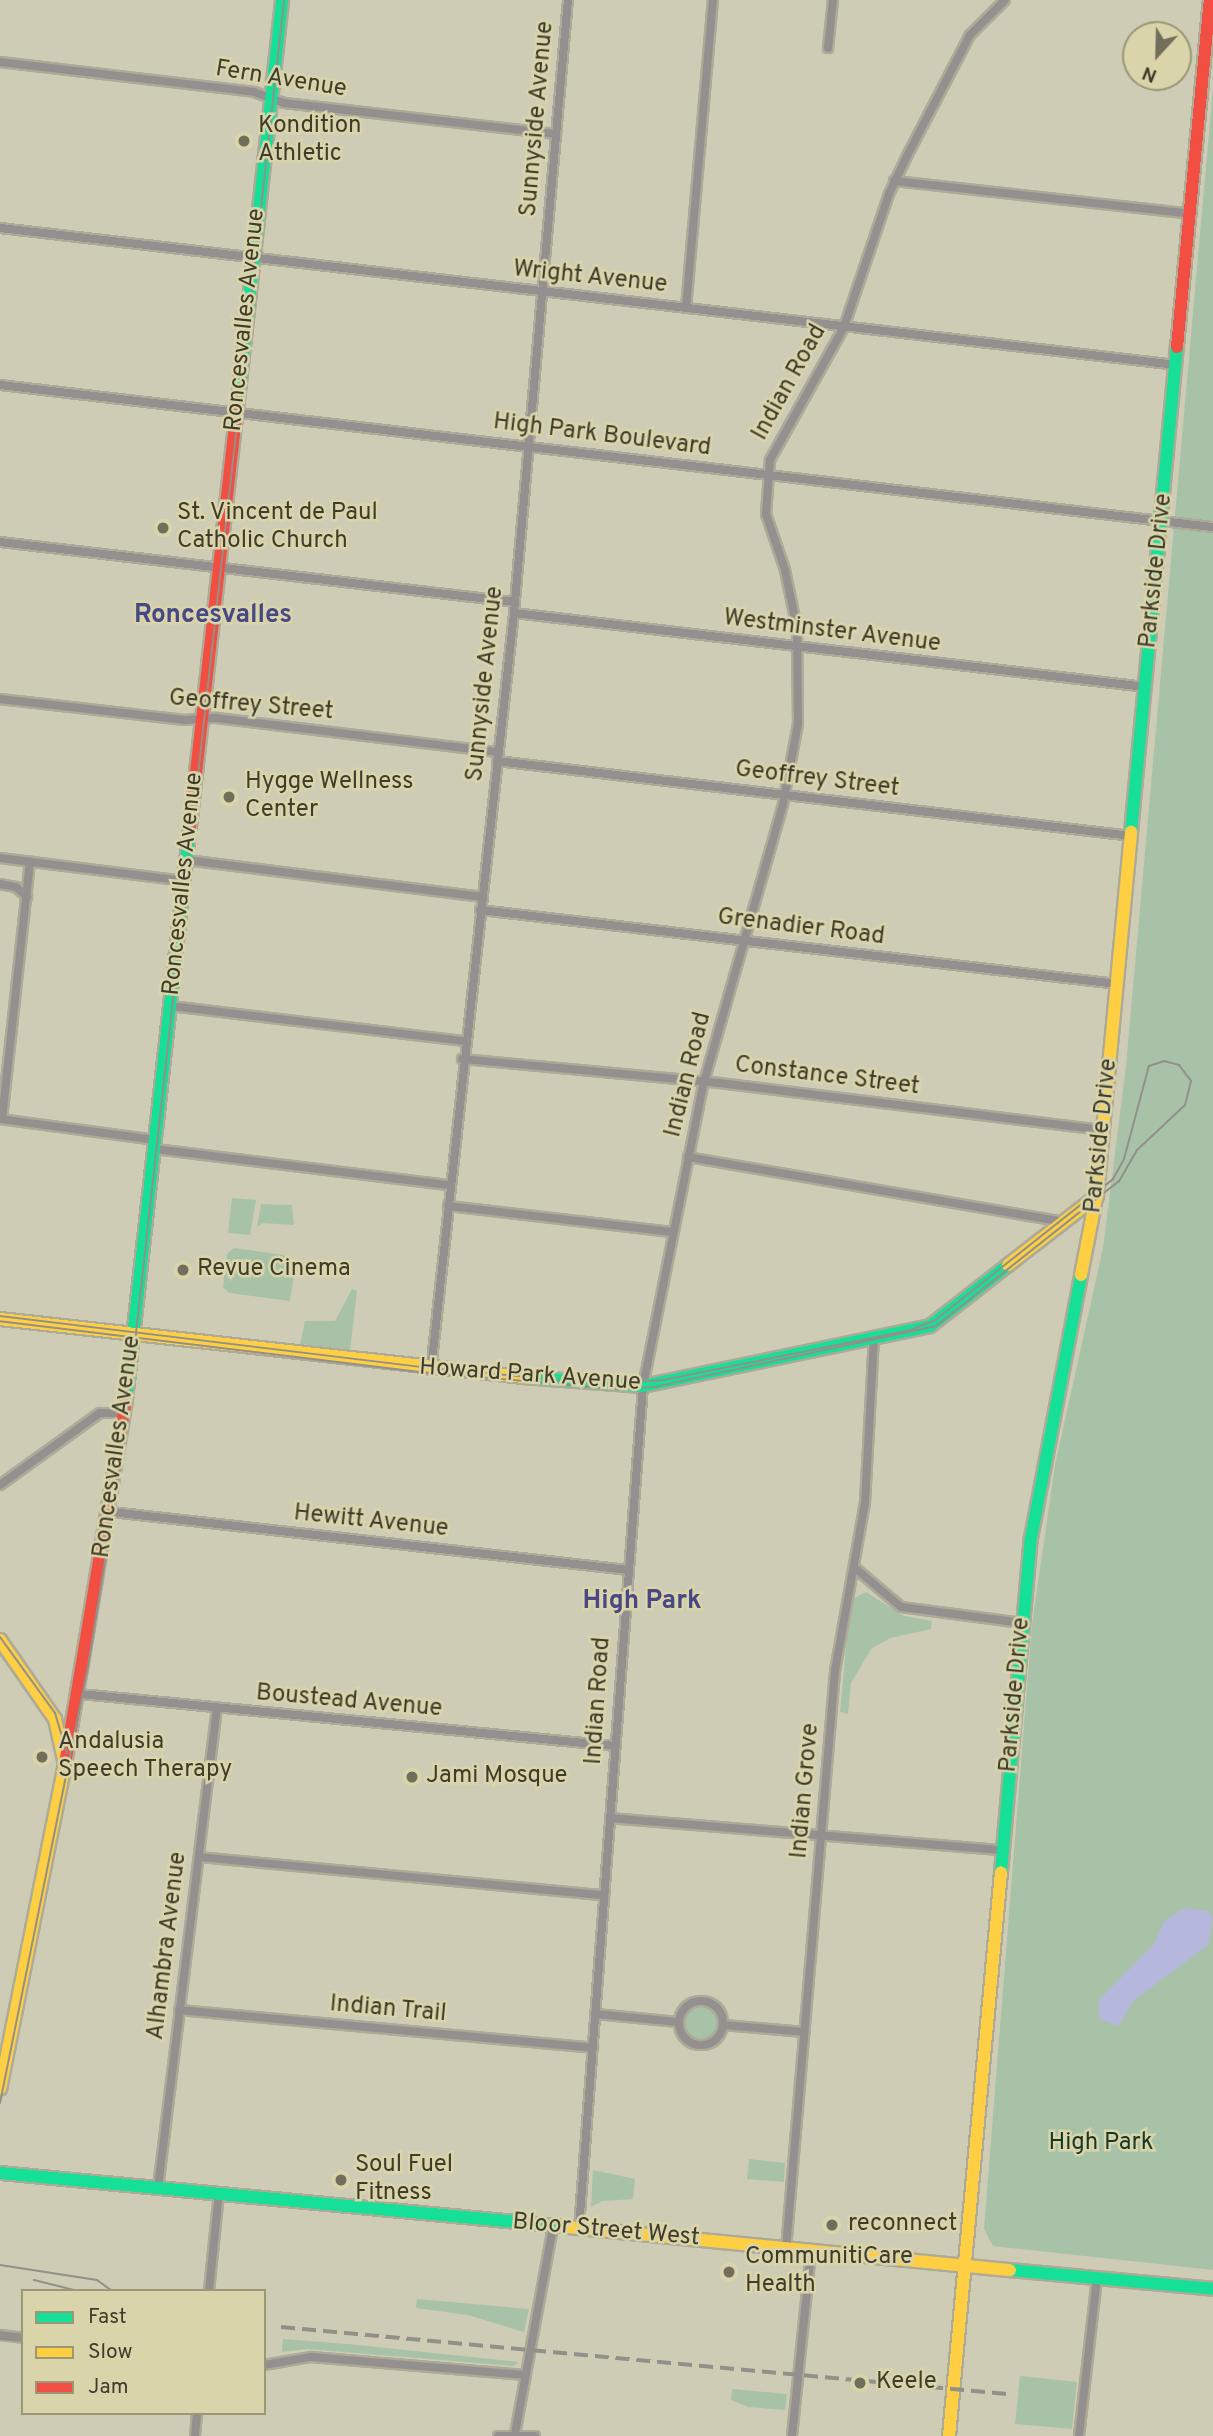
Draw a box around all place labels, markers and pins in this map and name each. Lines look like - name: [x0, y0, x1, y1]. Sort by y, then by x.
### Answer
- place label: Kondition Athletic: [258, 113, 361, 169]
- marker: Kondition Athletic: [236, 133, 252, 149]
- place label: St. Vincent de Paul Catholic Church: [177, 500, 379, 556]
- marker: St. Vincent de Paul Catholic Church: [155, 520, 171, 536]
- place label: Hygge Wellness Center: [245, 769, 414, 825]
- marker: Hygge Wellness Center: [219, 787, 239, 807]
- place label: Revue Cinema: [197, 1256, 351, 1284]
- marker: Revue Cinema: [175, 1262, 191, 1278]
- place label: Andalusia Speech Therapy: [58, 1729, 233, 1785]
- marker: Andalusia Speech Therapy: [32, 1747, 52, 1767]
- place label: Jami Mosque: [426, 1763, 567, 1791]
- marker: Jami Mosque: [404, 1769, 420, 1785]
- place label: Soul Fuel Fitness: [355, 2152, 453, 2208]
- marker: Soul Fuel Fitness: [333, 2172, 349, 2188]
- place label: reconnect: [848, 2211, 957, 2239]
- marker: reconnect: [822, 2215, 842, 2235]
- place label: CommunitiCare Health: [745, 2244, 913, 2300]
- marker: CommunitiCare Health: [719, 2262, 739, 2282]
- place label: Keele: [876, 2369, 937, 2397]
- marker: Keele: [850, 2373, 870, 2393]

